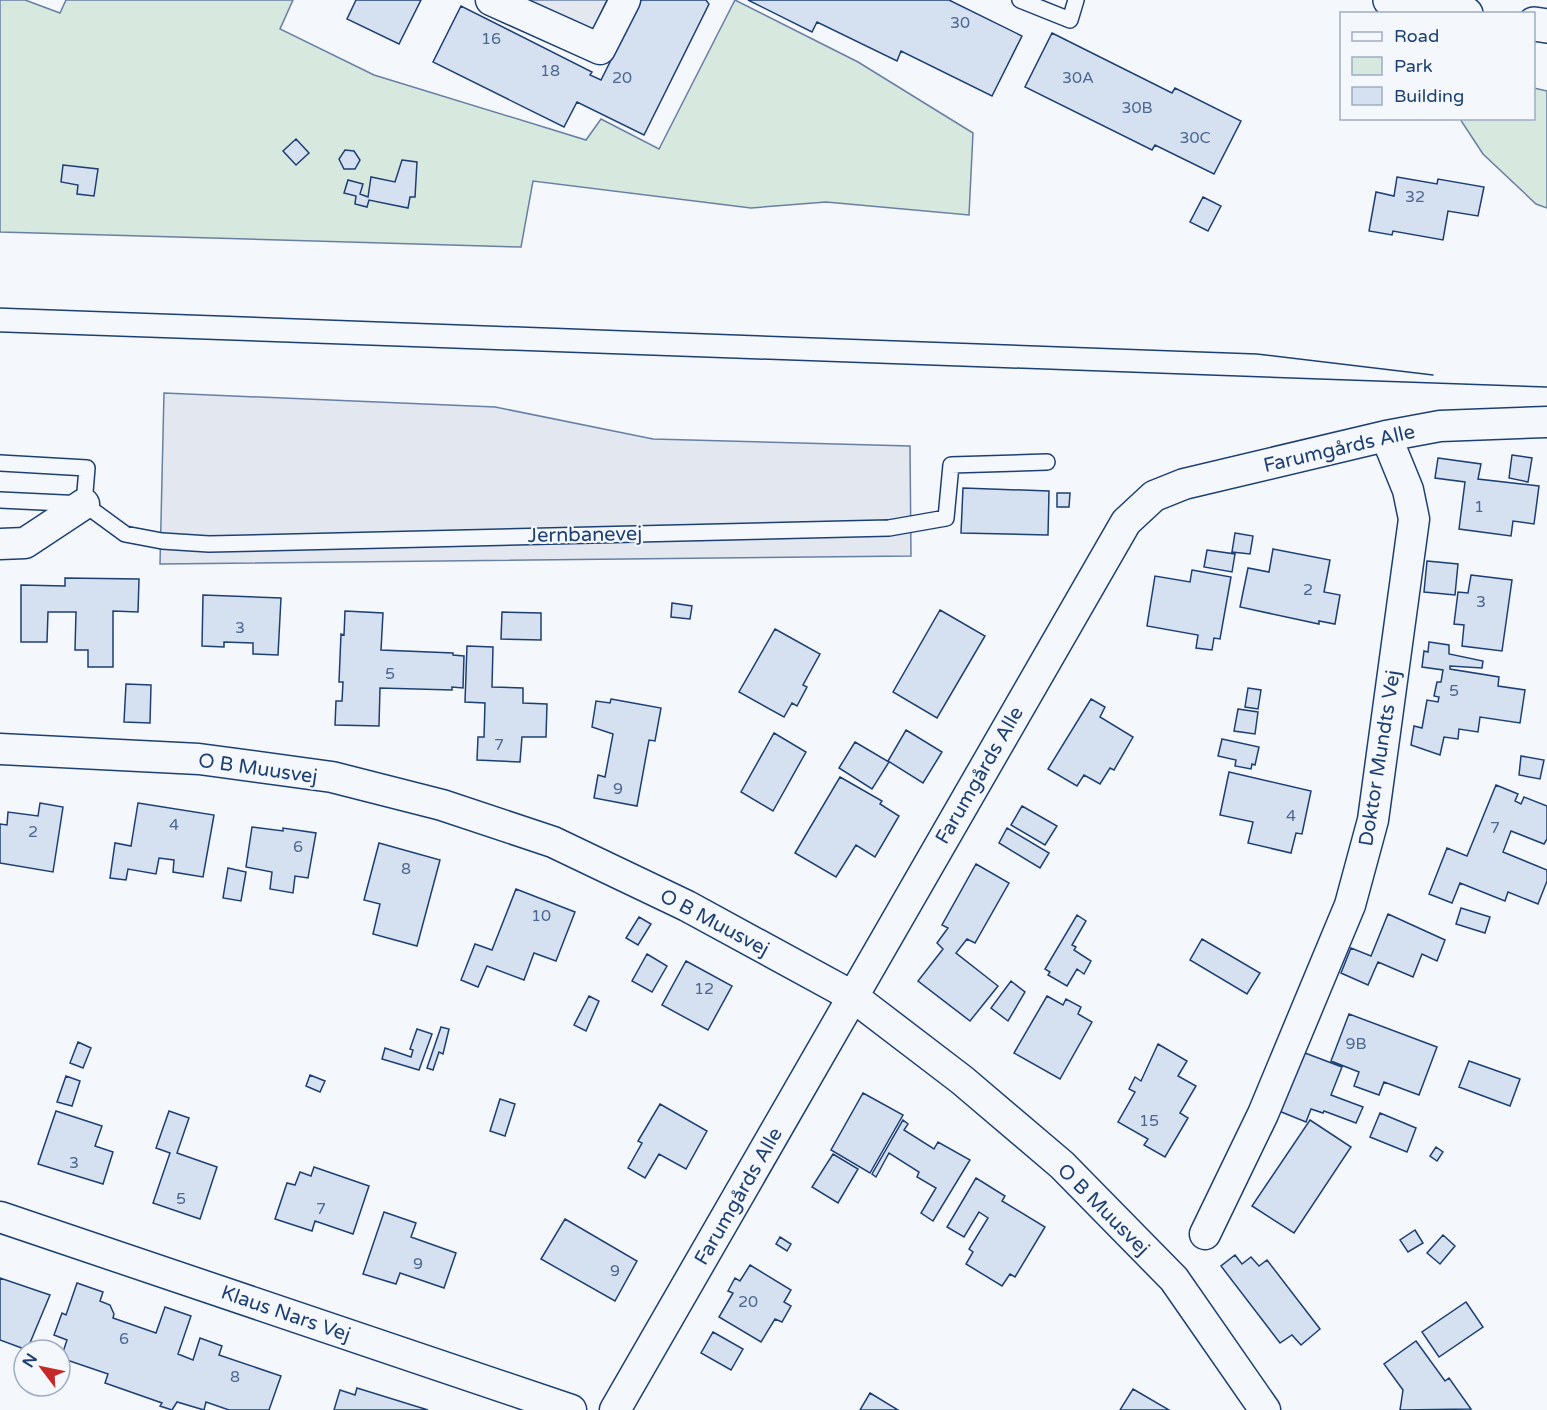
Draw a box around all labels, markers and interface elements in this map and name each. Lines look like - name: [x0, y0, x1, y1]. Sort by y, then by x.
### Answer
- legend: [1340, 12, 1535, 120]
- house number: 30: [950, 13, 970, 33]
- text: Road: [1394, 25, 1439, 47]
- house number: 16: [481, 29, 501, 49]
- text: Park: [1394, 55, 1433, 77]
- house number: 18: [540, 61, 560, 81]
- house number: 20: [612, 68, 632, 88]
- house number: 30A: [1062, 68, 1094, 88]
- text: Building: [1394, 85, 1464, 107]
- house number: 30B: [1121, 98, 1153, 118]
- house number: 30C: [1179, 128, 1211, 148]
- house number: 32: [1405, 187, 1425, 207]
- street label: Farumgårds Alle: [1261, 420, 1417, 478]
- house number: 1: [1474, 497, 1484, 517]
- street label: Jernbanevej: [528, 522, 643, 548]
- house number: 2: [1303, 580, 1313, 600]
- house number: 3: [1476, 592, 1486, 612]
- house number: 3: [235, 618, 245, 638]
- house number: 5: [385, 664, 395, 684]
- street label: Doktor Mundts Vej: [1354, 668, 1406, 848]
- house number: 5: [1449, 681, 1459, 701]
- street label: Farumgårds Alle: [931, 702, 1029, 849]
- house number: 7: [494, 735, 504, 755]
- street label: O B Muusvej: [197, 749, 319, 789]
- house number: 9: [613, 779, 623, 799]
- house number: 4: [1286, 806, 1296, 826]
- house number: 4: [169, 815, 179, 835]
- house number: 7: [1490, 818, 1500, 838]
- house number: 2: [28, 822, 38, 842]
- house number: 6: [293, 837, 303, 857]
- house number: 8: [401, 859, 411, 879]
- street label: O B Muusvej: [656, 884, 773, 962]
- house number: 10: [531, 906, 551, 926]
- house number: 12: [694, 979, 714, 999]
- house number: 9B: [1345, 1034, 1367, 1054]
- house number: 15: [1139, 1111, 1159, 1131]
- street label: Farumgårds Alle: [690, 1123, 788, 1270]
- house number: 3: [69, 1153, 79, 1173]
- street label: O B Muusvej: [1052, 1159, 1154, 1261]
- house number: 5: [176, 1189, 186, 1209]
- house number: 7: [316, 1199, 326, 1219]
- house number: 9: [413, 1254, 423, 1274]
- house number: 9: [610, 1261, 620, 1281]
- street label: Klaus Nars Vej: [218, 1281, 354, 1347]
- house number: 20: [738, 1292, 758, 1312]
- house number: 6: [119, 1329, 129, 1349]
- north arrow: [12, 1338, 72, 1398]
- text: N: [18, 1350, 42, 1371]
- house number: 8: [230, 1367, 240, 1387]

